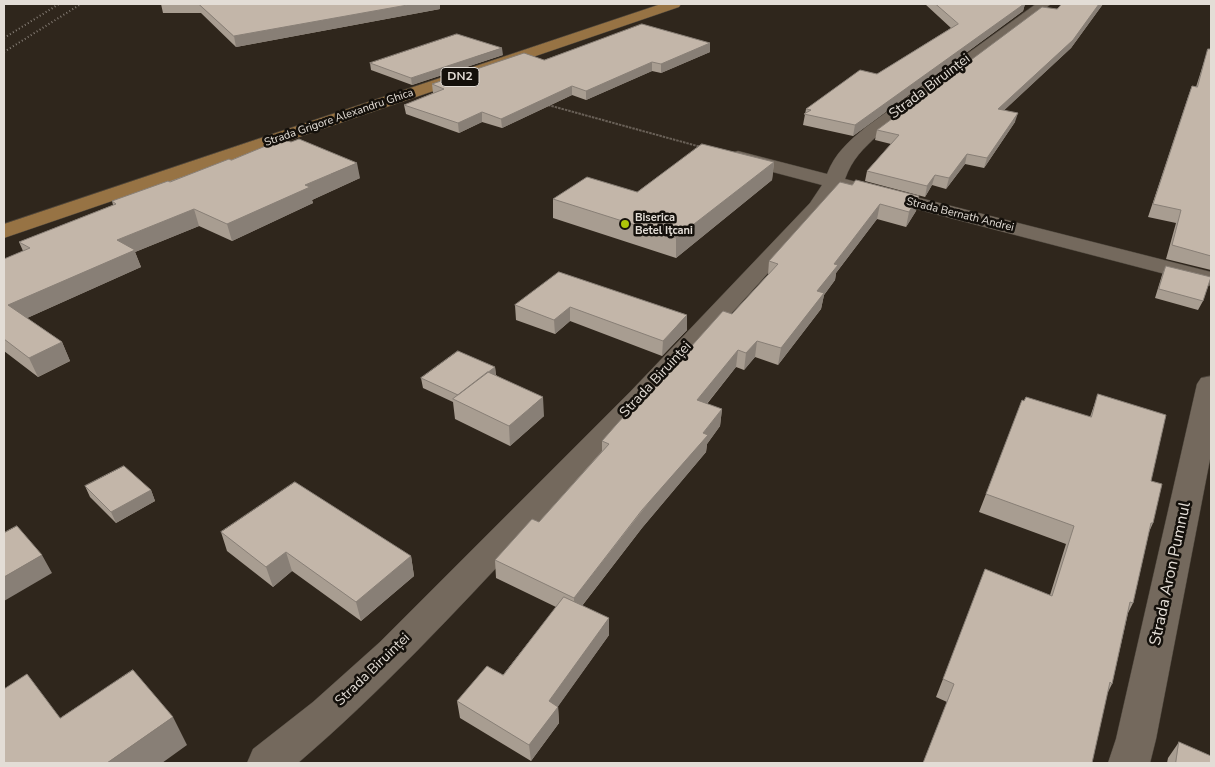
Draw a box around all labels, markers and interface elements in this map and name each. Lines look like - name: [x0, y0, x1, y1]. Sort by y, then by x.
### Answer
- street label: Strada Biruinței: [886, 51, 974, 123]
- road number: DN2: [441, 68, 479, 86]
- street label: Strada Grigore Alexandru Ghica: [263, 86, 415, 150]
- street label: Strada Bernath Andrei: [905, 195, 1015, 235]
- place label: Biserica Betel Iţcani: [635, 211, 693, 237]
- marker: Biserica Betel Iţcani: [619, 218, 631, 230]
- street label: Strada Biruinței: [617, 339, 695, 421]
- street label: Strada Aron Pumnul: [1146, 500, 1196, 648]
- street label: Strada Biruinței: [332, 630, 414, 710]

